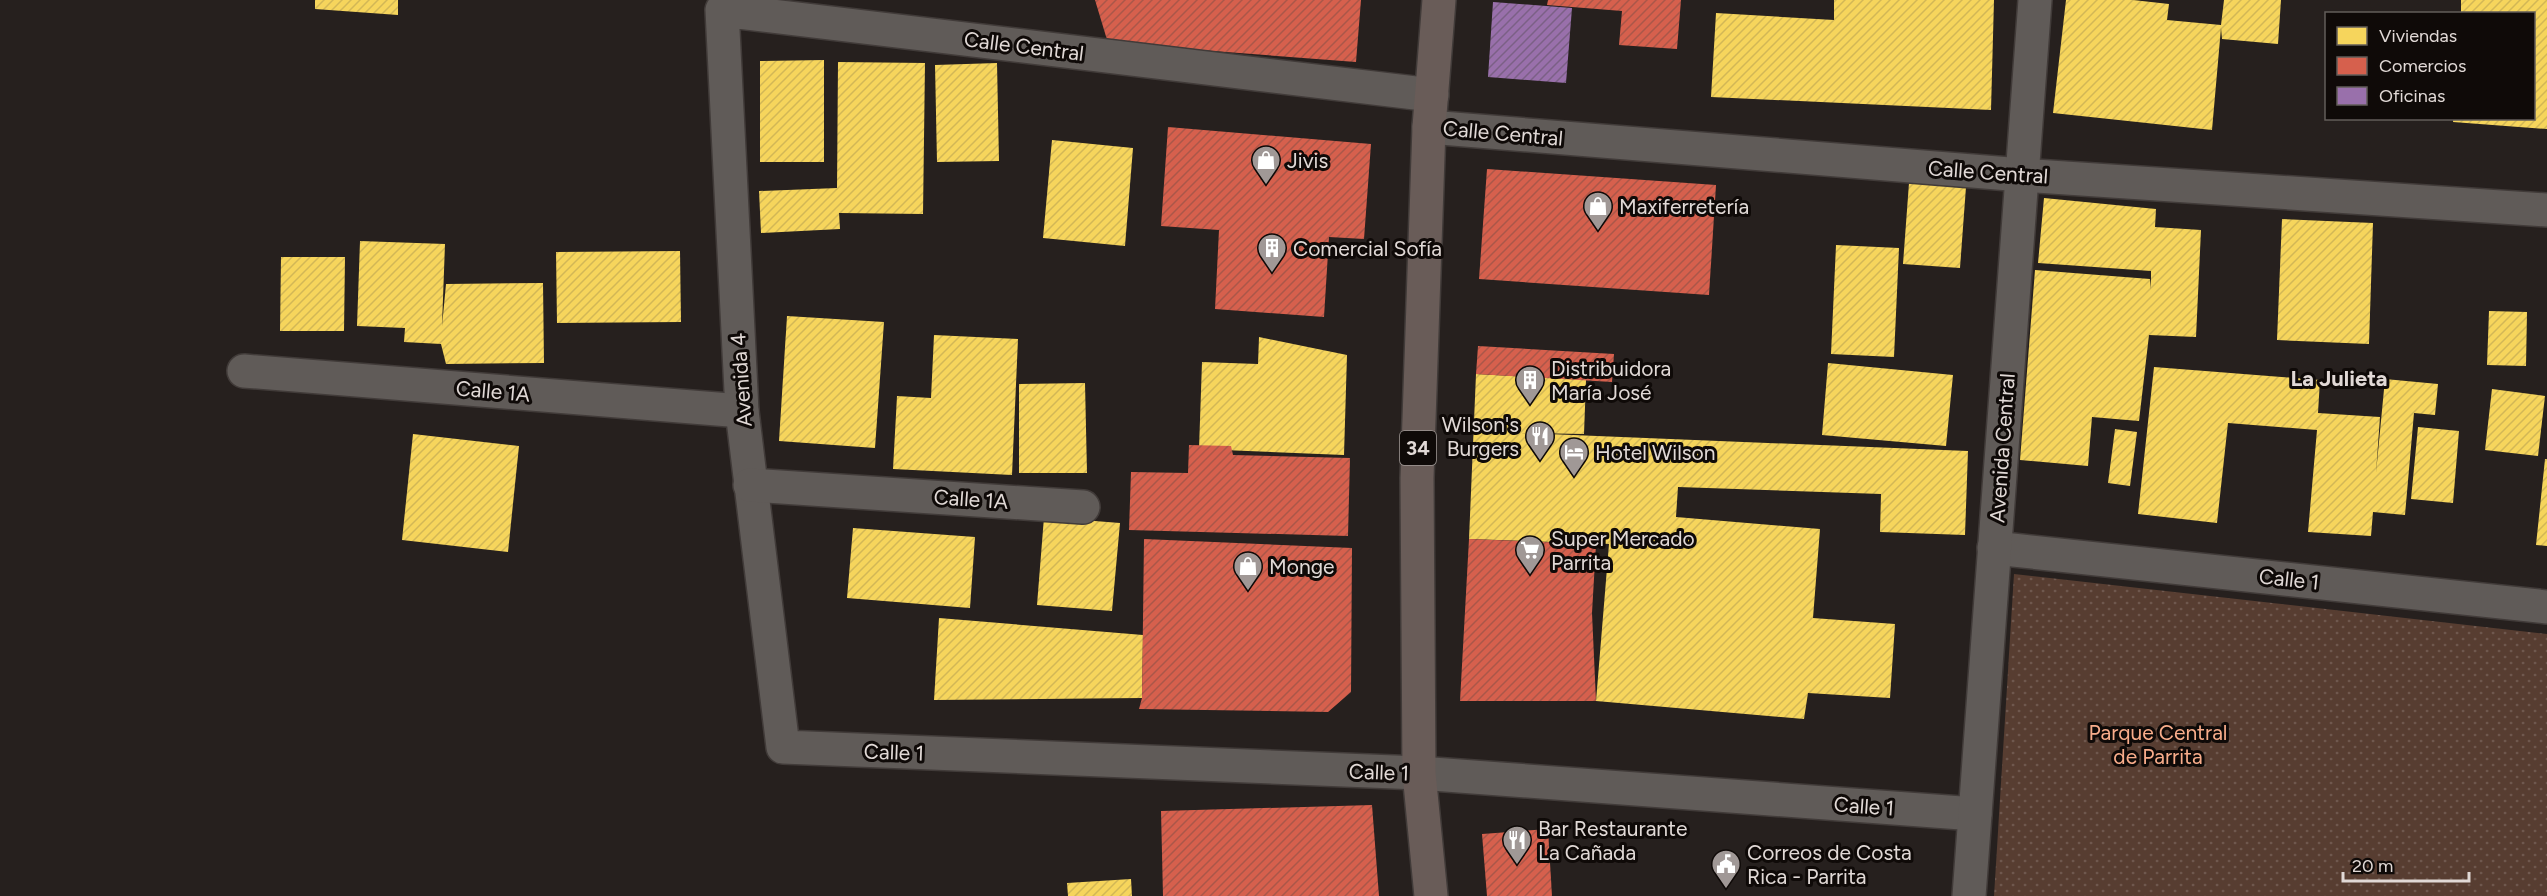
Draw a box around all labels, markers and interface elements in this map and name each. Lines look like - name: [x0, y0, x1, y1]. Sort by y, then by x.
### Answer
- legend: [2325, 12, 2535, 120]
- text: Viviendas: [2379, 25, 2457, 47]
- street label: Calle Central: [963, 26, 1085, 66]
- text: Comercios: [2379, 55, 2466, 77]
- text: Oficinas: [2379, 85, 2445, 107]
- street label: Calle Central: [1442, 115, 1564, 151]
- shop icon: Jivis: [1250, 144, 1282, 186]
- place label: Jivis: [1287, 148, 1328, 173]
- street label: Calle Central: [1927, 155, 2049, 189]
- shop icon: Maxiferretería: [1582, 190, 1614, 232]
- place label: Maxiferretería: [1619, 194, 1749, 219]
- building icon: Comercial Sofía: [1256, 232, 1288, 274]
- place label: Comercial Sofía: [1293, 236, 1442, 261]
- street label: Avenida 4: [725, 332, 757, 428]
- place label: Distribuidora María José: [1551, 356, 1671, 405]
- building icon: Distribuidora María José: [1514, 364, 1546, 406]
- district label: La Julieta: [2290, 365, 2388, 392]
- street label: Avenida Central: [1984, 373, 2020, 523]
- street label: Calle 1A: [455, 375, 531, 407]
- place label: Wilson's Burgers: [1442, 412, 1519, 461]
- restaurant icon: Wilson's Burgers: [1524, 420, 1556, 462]
- road number: 34: [1400, 431, 1436, 465]
- hotel icon: Hotel Wilson: [1558, 436, 1590, 478]
- place label: Hotel Wilson: [1595, 440, 1715, 465]
- street label: Calle 1A: [933, 484, 1009, 514]
- place label: Super Mercado Parrita: [1551, 526, 1695, 575]
- supermarket icon: Super Mercado Parrita: [1514, 534, 1546, 576]
- shop icon: Monge: [1232, 550, 1264, 592]
- place label: Monge: [1269, 554, 1334, 579]
- street label: Calle 1: [2258, 563, 2320, 595]
- park label: Parque Central de Parrita: [2089, 720, 2227, 769]
- street label: Calle 1: [863, 738, 925, 766]
- street label: Calle 1: [1348, 758, 1410, 786]
- street label: Calle 1: [1833, 791, 1895, 821]
- place label: Bar Restaurante La Cañada: [1538, 816, 1687, 865]
- restaurant icon: Bar Restaurante La Cañada: [1501, 824, 1533, 866]
- place label: Correos de Costa Rica - Parrita: [1747, 840, 1912, 889]
- scale bar: [2343, 845, 2469, 883]
- public building icon: Correos de Costa Rica - Parrita: [1710, 848, 1742, 890]
- text: 20 m: [2352, 855, 2393, 877]

